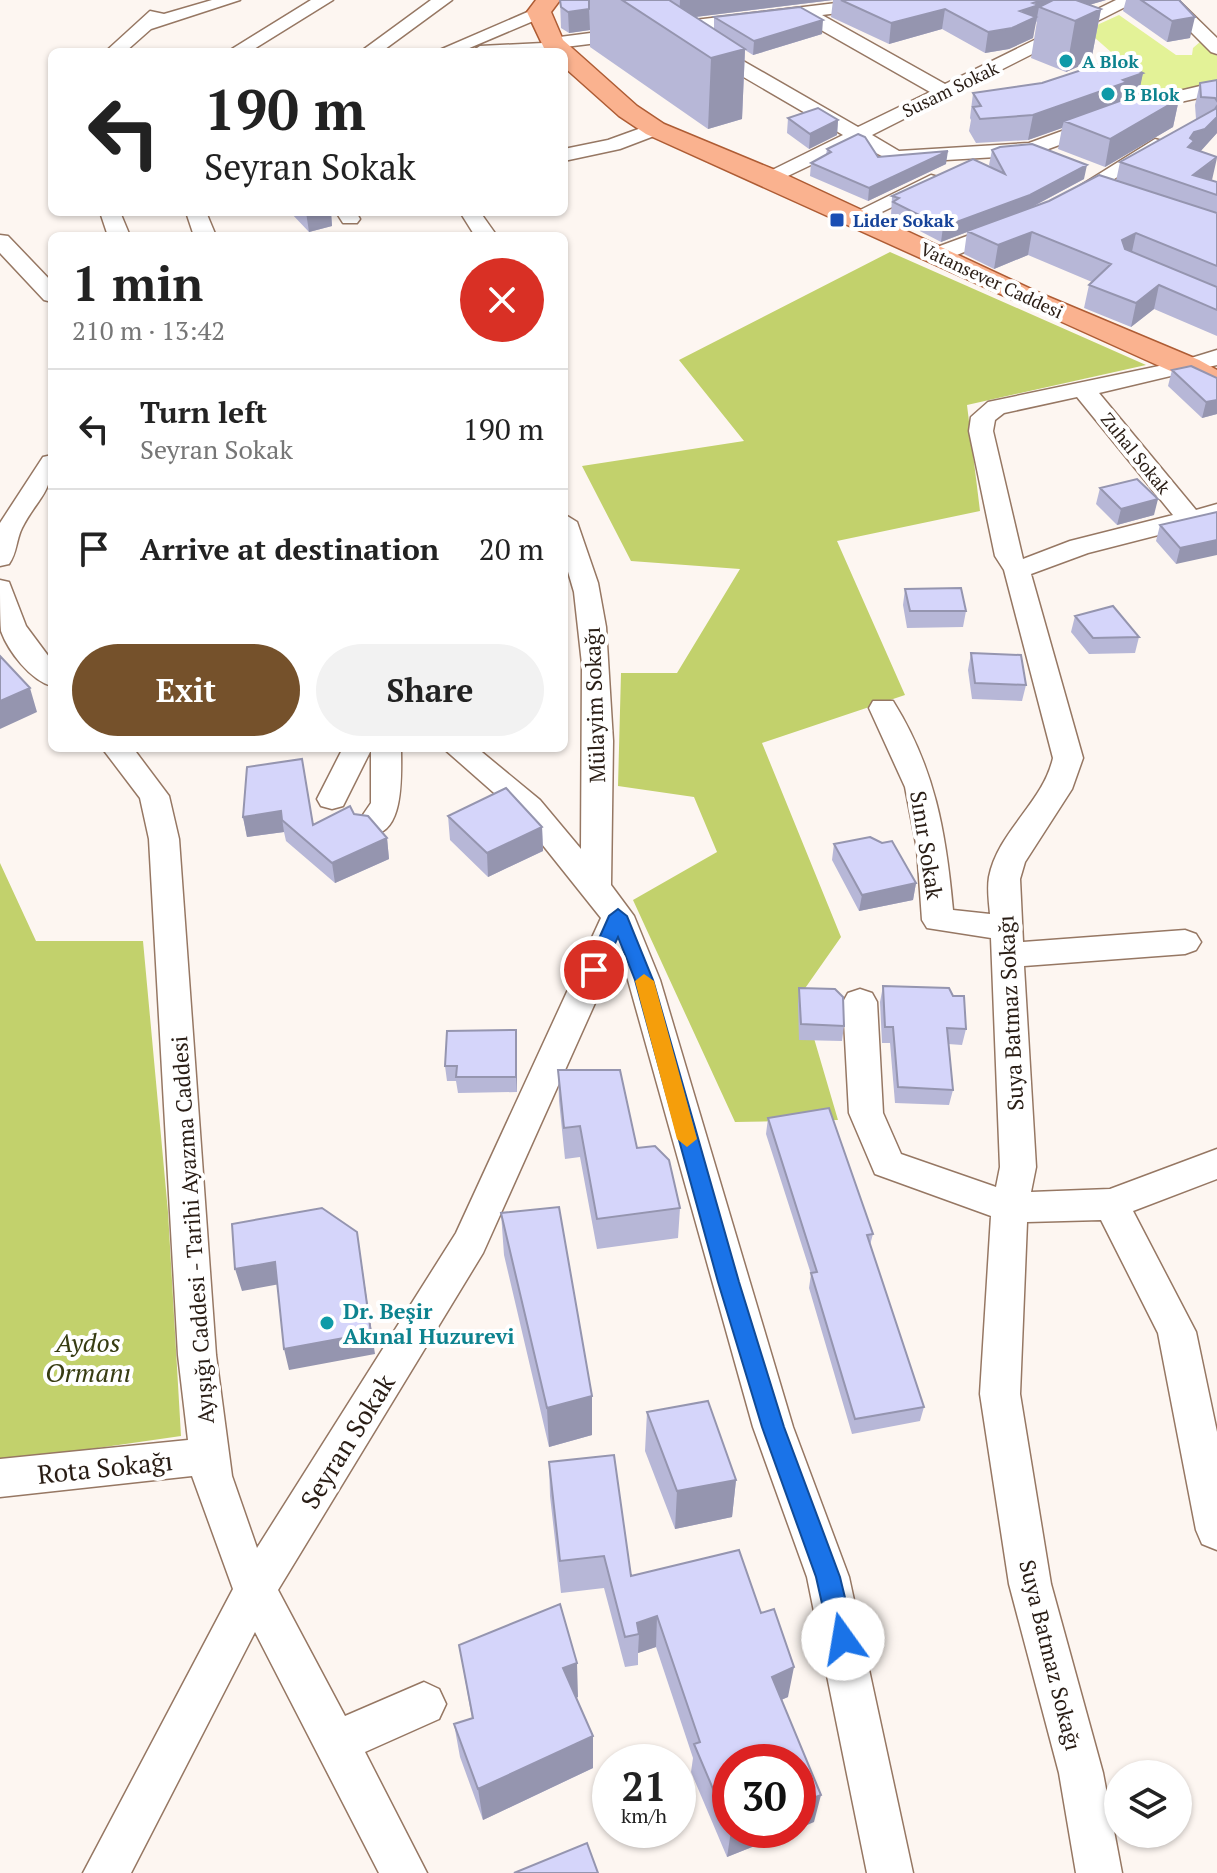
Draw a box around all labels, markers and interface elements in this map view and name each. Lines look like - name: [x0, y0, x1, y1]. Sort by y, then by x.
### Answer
- place label: A Blok: [1082, 49, 1139, 73]
- marker: A Blok: [1057, 52, 1075, 70]
- street label: Susam Sokak: [898, 55, 1003, 123]
- text: 190 m: [204, 72, 366, 146]
- icon: left: [72, 80, 176, 184]
- place label: B Blok: [1124, 82, 1180, 106]
- marker: B Blok: [1099, 85, 1117, 103]
- text: Seyran Sokak: [204, 143, 416, 190]
- place label: Lider Sokak: [853, 208, 955, 232]
- marker: Lider Sokak: [828, 211, 846, 229]
- street label: Vatansever Caddesi: [917, 236, 1067, 324]
- text: 1 min: [72, 251, 203, 315]
- button: close: [460, 258, 544, 342]
- text: 210 m · 13:42: [72, 313, 225, 347]
- text: Turn left: [140, 392, 267, 432]
- icon: left: [72, 407, 116, 451]
- street label: Zuhal Sokak: [1096, 407, 1177, 499]
- text: 190 m: [463, 409, 544, 449]
- text: Seyran Sokak: [140, 432, 293, 466]
- icon: arrive: [72, 527, 116, 571]
- text: Arrive at destination: [140, 529, 439, 569]
- text: 20 m: [479, 529, 544, 569]
- street label: Mülayim Sokağı: [577, 626, 611, 784]
- button: Exit: [72, 644, 300, 736]
- button: Share: [316, 644, 544, 736]
- street label: Sınır Sokak: [904, 789, 950, 902]
- street label: Suya Batmaz Sokağı: [990, 915, 1030, 1111]
- pin: [560, 936, 628, 1004]
- icon: arrive: [572, 948, 616, 992]
- street label: Ayışığı Caddesi - Tarihi Ayazma Caddesi: [164, 1035, 220, 1425]
- place label: Dr. Beşir Akınal Huzurevi: [343, 1296, 515, 1350]
- marker: Dr. Beşir Akınal Huzurevi: [318, 1314, 336, 1332]
- park label: Aydos Ormanı: [45, 1325, 131, 1389]
- street label: Seyran Sokak: [292, 1367, 402, 1515]
- street label: Rota Sokağı: [36, 1443, 174, 1491]
- street label: Suya Batmaz Sokağı: [1013, 1557, 1089, 1753]
- position arrow: [801, 1597, 885, 1681]
- speed limit sign: 30: [712, 1744, 816, 1848]
- text: 21: [621, 1759, 667, 1812]
- map controls: [1104, 1760, 1192, 1848]
- button: layers: [1104, 1760, 1192, 1848]
- text: km/h: [621, 1802, 667, 1829]

